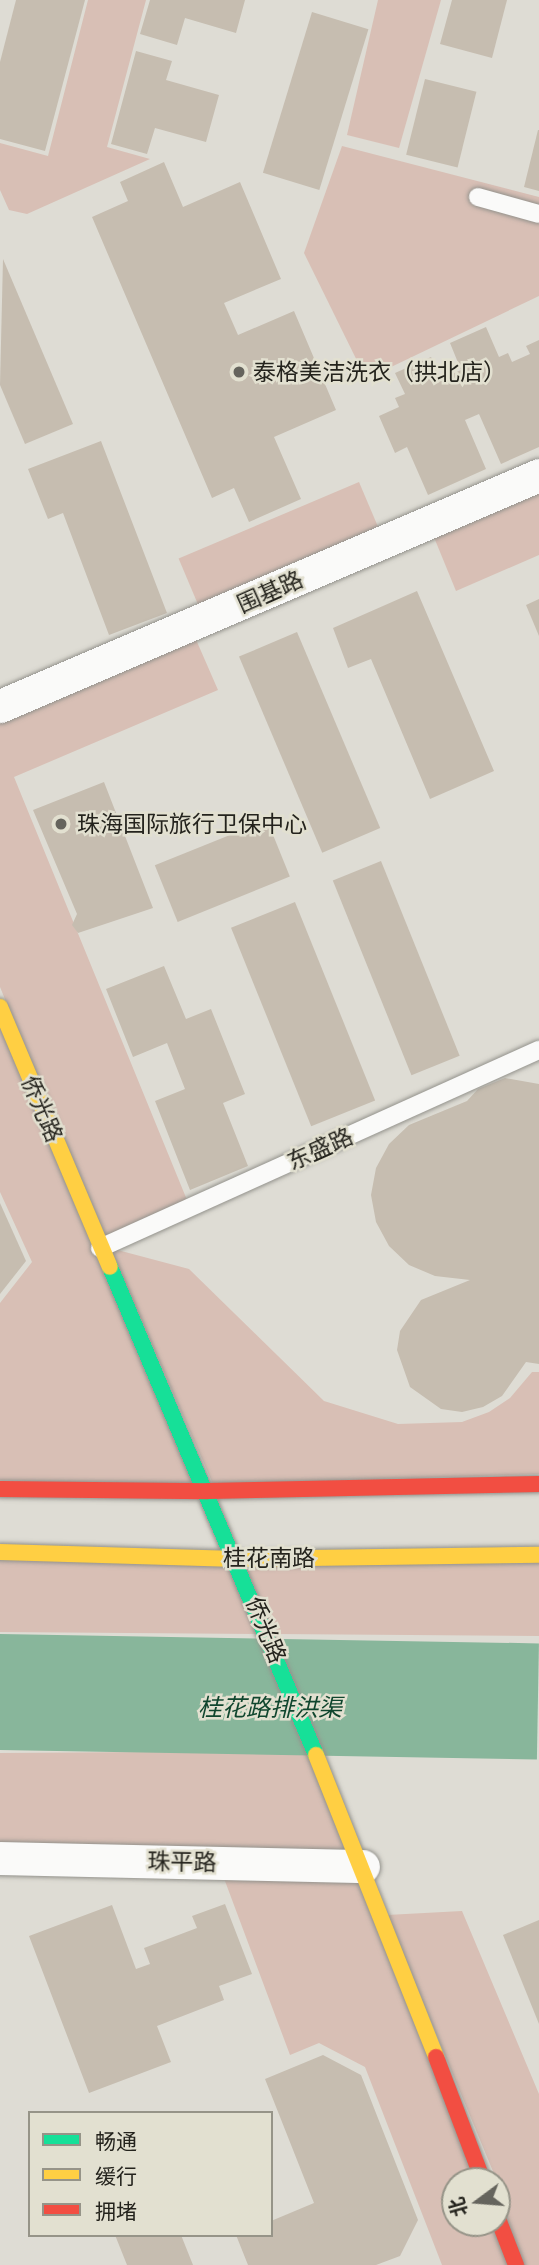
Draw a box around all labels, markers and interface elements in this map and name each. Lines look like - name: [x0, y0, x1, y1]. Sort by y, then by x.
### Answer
- place label: 泰格美洁洗衣（拱北店）: [253, 358, 506, 386]
- marker: 泰格美洁洗衣（拱北店）: [231, 364, 247, 380]
- street label: 围基路: [233, 565, 307, 619]
- place label: 珠海国际旅行卫保中心: [77, 810, 307, 838]
- marker: 珠海国际旅行卫保中心: [51, 814, 71, 834]
- street label: 侨光路: [16, 1072, 68, 1146]
- street label: 东盛路: [283, 1122, 357, 1176]
- street label: 桂花南路: [223, 1544, 315, 1572]
- street label: 侨光路: [240, 1593, 292, 1667]
- water label: 桂花路排洪渠: [198, 1694, 342, 1722]
- street label: 珠平路: [147, 1848, 217, 1876]
- legend: [28, 2111, 273, 2237]
- text: 畅通: [95, 2128, 137, 2154]
- text: 缓行: [95, 2163, 137, 2189]
- north arrow: [441, 2167, 511, 2237]
- text: 北: [444, 2195, 472, 2220]
- text: 拥堵: [95, 2198, 137, 2224]

